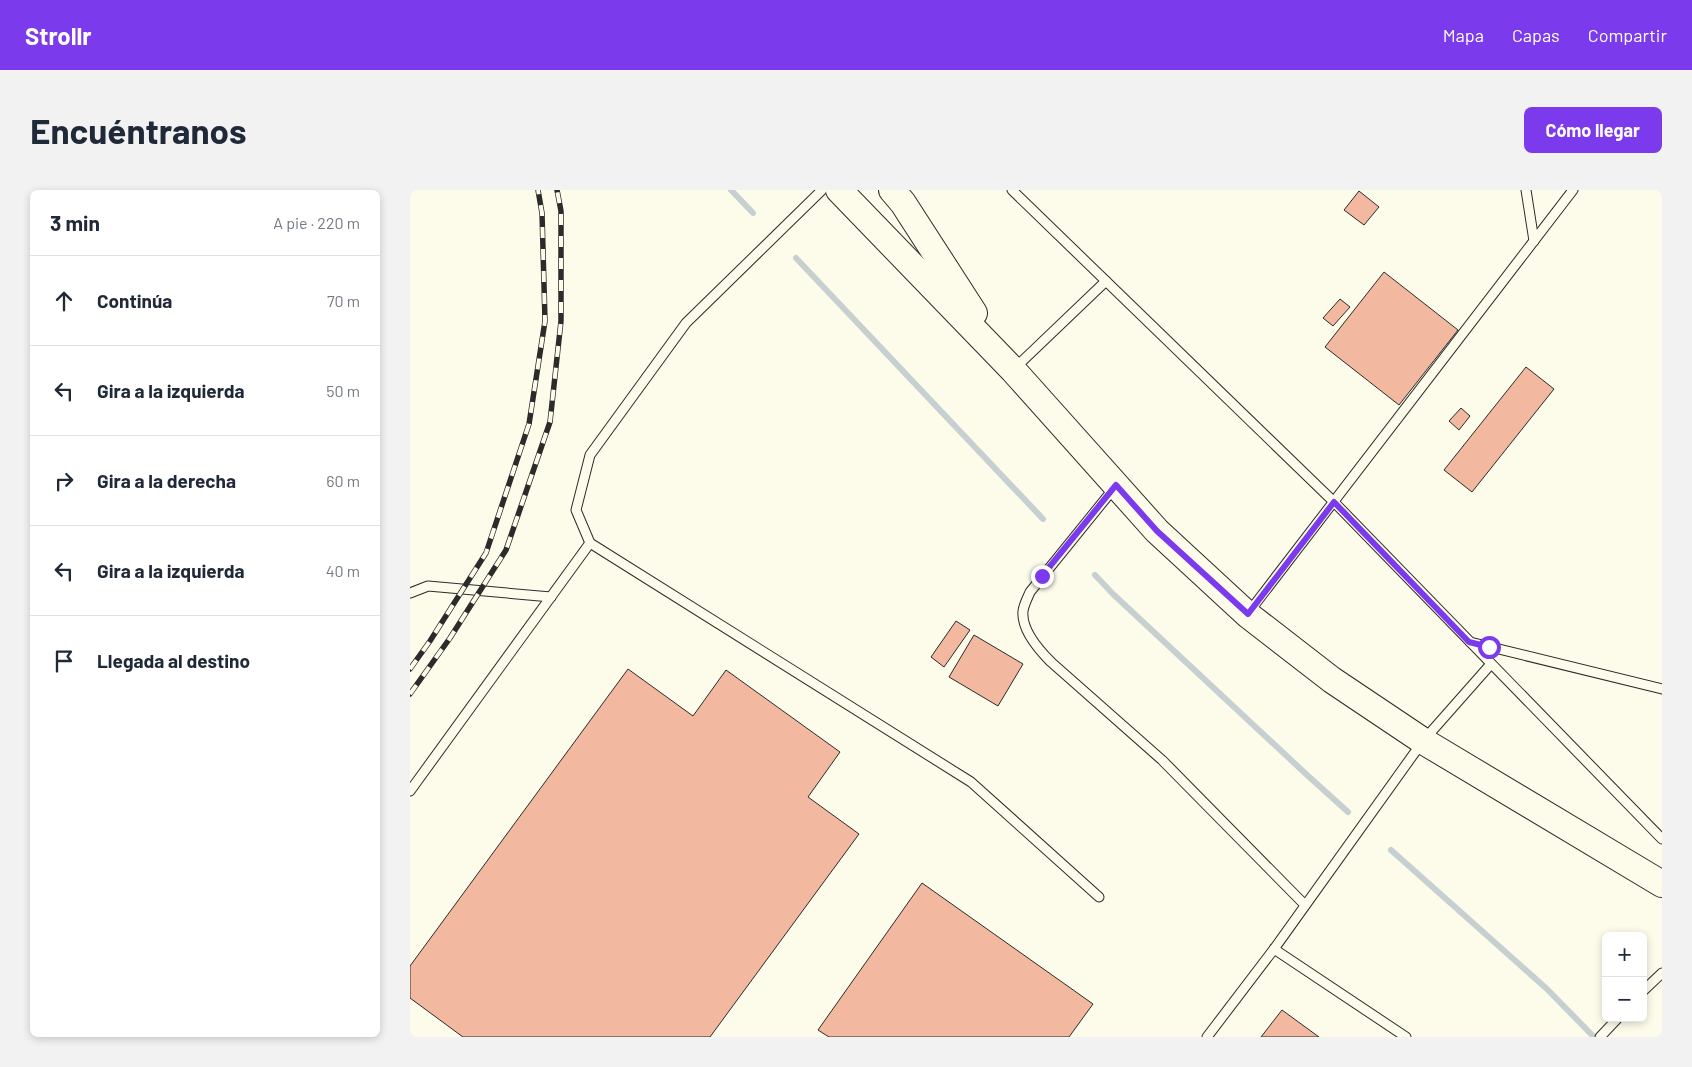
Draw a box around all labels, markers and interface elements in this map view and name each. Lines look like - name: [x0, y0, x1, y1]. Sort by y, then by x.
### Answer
- text: Strollr: [25, 21, 92, 50]
- text: Mapa: [1443, 24, 1484, 46]
- text: Capas: [1512, 24, 1560, 46]
- text: Compartir: [1588, 24, 1667, 46]
- button: Cómo llegar: [1524, 107, 1662, 153]
- text: Encuéntranos: [30, 109, 247, 151]
- text: 3 min: [50, 210, 100, 235]
- text: A pie · 220 m: [273, 213, 360, 232]
- icon: ahead: [50, 287, 78, 315]
- text: Continúa: [97, 289, 172, 312]
- text: 70 m: [327, 291, 360, 310]
- icon: left: [50, 377, 78, 405]
- text: Gira a la izquierda: [97, 379, 245, 402]
- text: 50 m: [326, 381, 360, 400]
- icon: right: [50, 467, 78, 495]
- text: Gira a la derecha: [97, 469, 236, 492]
- text: 60 m: [326, 471, 360, 490]
- icon: left: [50, 557, 78, 585]
- text: Gira a la izquierda: [97, 559, 245, 582]
- text: 40 m: [326, 561, 360, 580]
- route end: [1031, 565, 1054, 588]
- route start: [1478, 636, 1501, 659]
- icon: arrive: [50, 647, 78, 675]
- text: Llegada al destino: [97, 649, 250, 672]
- map controls: [1602, 932, 1647, 1022]
- button: +: [1602, 932, 1647, 977]
- button: −: [1602, 977, 1647, 1022]

